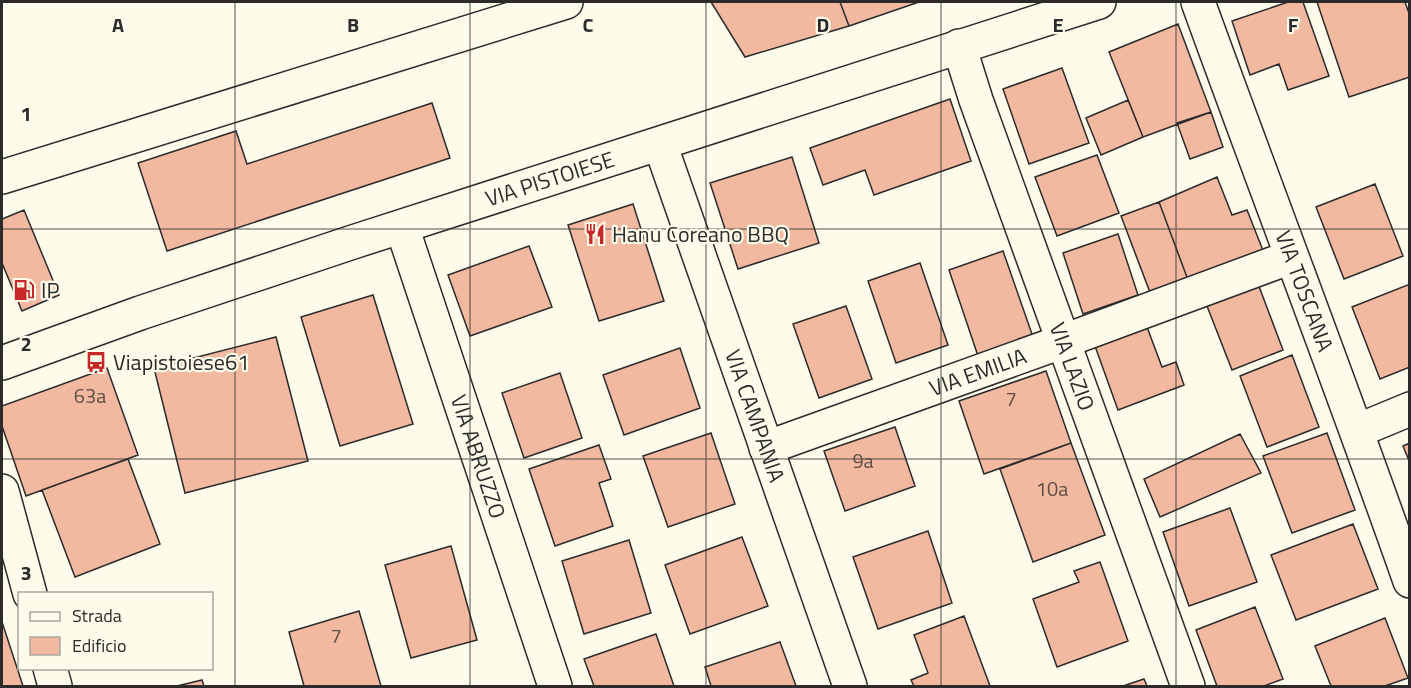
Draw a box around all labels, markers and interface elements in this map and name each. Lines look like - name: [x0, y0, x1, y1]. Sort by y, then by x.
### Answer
- text: A: [112, 9, 124, 40]
- text: B: [347, 9, 359, 40]
- text: C: [583, 9, 594, 40]
- text: D: [817, 9, 829, 40]
- text: E: [1052, 9, 1064, 40]
- text: F: [1288, 9, 1299, 40]
- text: 1: [20, 98, 32, 129]
- street label: VIA PISTOIESE: [481, 142, 619, 215]
- place label: Hanu Coreano BBQ: [612, 217, 789, 251]
- restaurant icon: Hanu Coreano BBQ: [583, 222, 607, 246]
- street label: VIA TOSCANA: [1267, 226, 1343, 356]
- place label: IP: [41, 273, 59, 307]
- fuel station icon: IP: [12, 278, 36, 302]
- street label: VIA LAZIO: [1041, 318, 1104, 415]
- text: 2: [20, 328, 32, 359]
- street label: VIA EMILIA: [924, 339, 1031, 405]
- place label: Viapistoiese61: [113, 345, 250, 379]
- street label: VIA CAMPANIA: [716, 345, 794, 487]
- bus stop icon: Viapistoiese61: [84, 350, 108, 374]
- house number: 63a: [74, 380, 106, 411]
- house number: 7: [1005, 383, 1017, 414]
- street label: VIA ABRUZZO: [442, 390, 515, 523]
- house number: 9a: [852, 445, 874, 476]
- house number: 10a: [1036, 473, 1068, 504]
- text: 3: [20, 557, 32, 588]
- legend: [18, 592, 213, 670]
- text: Strada: [72, 602, 122, 629]
- house number: 7: [330, 620, 342, 651]
- text: Edificio: [72, 632, 126, 659]

